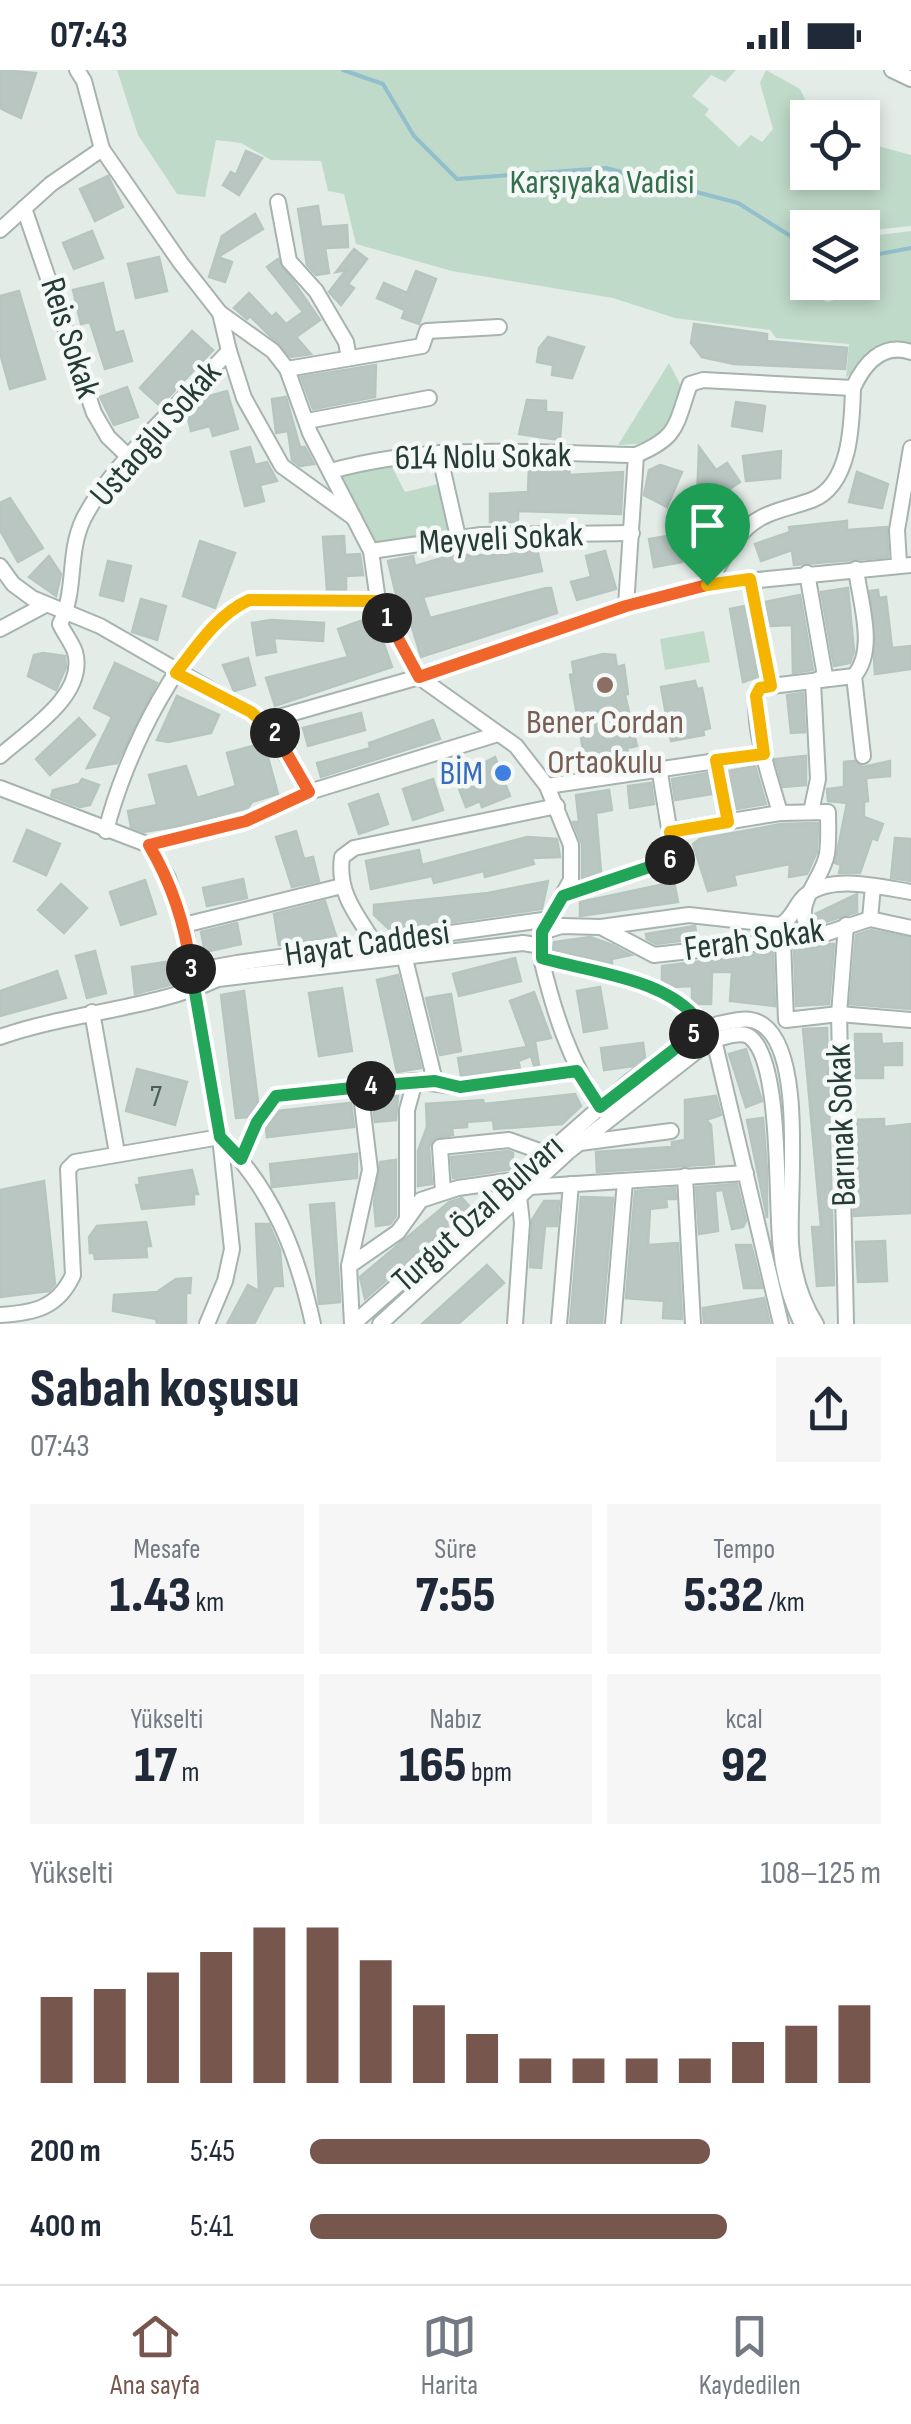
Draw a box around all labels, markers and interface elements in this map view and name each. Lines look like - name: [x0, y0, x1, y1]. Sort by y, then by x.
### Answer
- text: 07:43: [50, 13, 128, 58]
- map controls: [790, 100, 880, 300]
- button: locate: [790, 100, 880, 190]
- park label: Karşıyaka Vadisi: [510, 161, 694, 204]
- button: layers: [790, 210, 880, 300]
- street label: Reis Sokak: [30, 272, 110, 404]
- street label: Ustaoğlu Sokak: [81, 352, 231, 516]
- street label: 614 Nolu Sokak: [394, 434, 572, 480]
- pin: [665, 483, 750, 586]
- icon: arrive: [680, 498, 735, 553]
- street label: Meyveli Sokak: [418, 513, 585, 565]
- pin: 1: [362, 593, 412, 643]
- text: 1: [382, 601, 392, 634]
- marker: Bener Cordan Ortaokulu: [594, 674, 616, 696]
- place label: Bener Cordan Ortaokulu: [526, 701, 684, 784]
- pin: 2: [250, 708, 300, 758]
- text: 2: [269, 716, 281, 749]
- place label: BİM: [440, 752, 483, 795]
- marker: BİM: [492, 762, 514, 784]
- pin: 6: [645, 835, 695, 885]
- text: 6: [663, 843, 677, 876]
- street label: Ferah Sokak: [682, 909, 827, 971]
- street label: Hayat Caddesi: [282, 911, 452, 977]
- pin: 3: [166, 944, 216, 994]
- text: 3: [185, 952, 197, 985]
- pin: 5: [669, 1009, 719, 1059]
- text: 5: [688, 1017, 700, 1050]
- street label: Barınak Sokak: [818, 1042, 866, 1207]
- pin: 4: [346, 1061, 396, 1111]
- text: 4: [364, 1069, 378, 1102]
- house number: 7: [150, 1079, 162, 1115]
- street label: Turgut Özal Bulvarı: [384, 1126, 572, 1302]
- text: Sabah koşusu: [30, 1356, 299, 1423]
- button: share: [776, 1357, 881, 1462]
- text: 07:43: [30, 1427, 90, 1466]
- text: Mesafe: [133, 1533, 201, 1566]
- text: Süre: [434, 1533, 477, 1566]
- text: Tempo: [713, 1533, 775, 1566]
- text: 1.43: [109, 1566, 191, 1626]
- text: 7:55: [416, 1566, 495, 1626]
- text: 5:32: [684, 1566, 764, 1626]
- text: km: [191, 1586, 224, 1619]
- text: /km: [764, 1586, 805, 1619]
- text: Yükselti: [130, 1703, 203, 1736]
- text: Nabız: [430, 1703, 481, 1736]
- text: kcal: [726, 1703, 763, 1736]
- text: 17: [134, 1736, 177, 1796]
- text: 165: [399, 1736, 466, 1796]
- text: 92: [721, 1736, 768, 1796]
- text: m: [177, 1756, 199, 1789]
- text: bpm: [466, 1756, 512, 1789]
- text: Yükselti: [30, 1854, 113, 1893]
- text: 108–125 m: [760, 1854, 881, 1893]
- text: 200 m: [30, 2132, 101, 2171]
- text: 5:45: [190, 2132, 235, 2171]
- text: 400 m: [30, 2207, 102, 2246]
- text: 5:41: [190, 2207, 234, 2246]
- tab: Ana sayfa: [110, 2309, 200, 2402]
- tab: Harita: [421, 2309, 478, 2402]
- tab: Kaydedilen: [699, 2309, 801, 2402]

